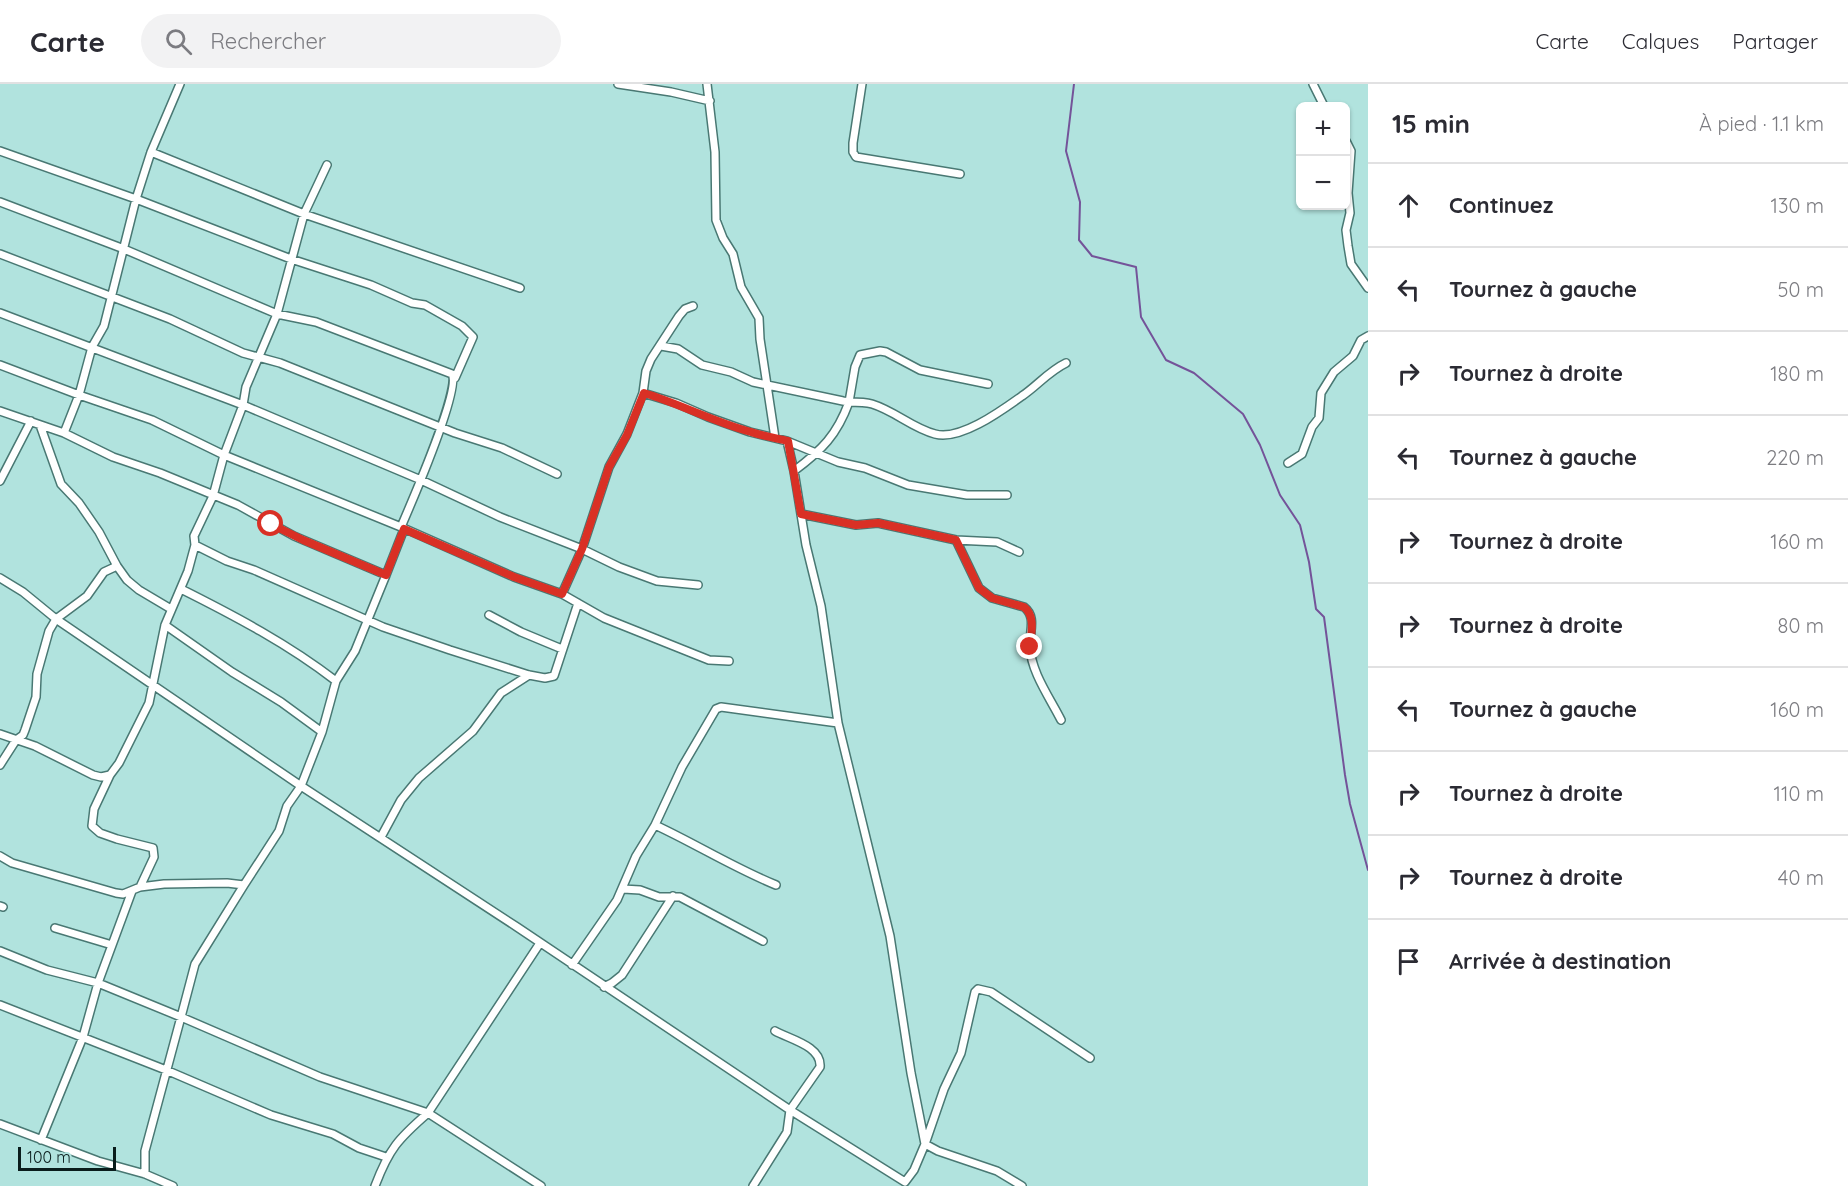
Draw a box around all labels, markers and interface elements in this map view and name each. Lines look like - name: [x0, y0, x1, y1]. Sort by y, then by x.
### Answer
- search box: [141, 14, 561, 68]
- text: Carte: [30, 24, 105, 59]
- icon: search: [162, 25, 195, 58]
- text: Rechercher: [210, 27, 326, 55]
- text: Carte: [1535, 28, 1589, 54]
- text: Calques: [1622, 28, 1699, 54]
- text: Partager: [1732, 28, 1818, 54]
- map controls: [1296, 102, 1350, 210]
- button: +: [1296, 102, 1350, 156]
- text: 15 min: [1392, 107, 1470, 140]
- text: À pied · 1.1 km: [1699, 111, 1824, 136]
- button: −: [1296, 156, 1350, 210]
- icon: ahead: [1392, 189, 1425, 222]
- text: Continuez: [1449, 191, 1553, 219]
- text: 130 m: [1771, 193, 1824, 218]
- icon: left: [1392, 273, 1425, 306]
- text: Tournez à gauche: [1449, 275, 1637, 303]
- text: 50 m: [1778, 277, 1824, 302]
- icon: right: [1392, 357, 1425, 390]
- text: Tournez à droite: [1449, 359, 1623, 387]
- text: 180 m: [1770, 361, 1824, 386]
- icon: left: [1392, 441, 1425, 474]
- text: Tournez à gauche: [1449, 443, 1637, 471]
- text: 220 m: [1766, 445, 1824, 470]
- route start: [257, 510, 283, 536]
- icon: right: [1392, 525, 1425, 558]
- text: Tournez à droite: [1449, 527, 1623, 555]
- text: 160 m: [1770, 529, 1824, 554]
- icon: right: [1392, 609, 1425, 642]
- text: Tournez à droite: [1449, 611, 1623, 639]
- text: 80 m: [1778, 613, 1824, 638]
- route end: [1016, 633, 1042, 659]
- icon: left: [1392, 693, 1425, 726]
- text: Tournez à gauche: [1449, 695, 1637, 723]
- text: 160 m: [1770, 697, 1824, 722]
- icon: right: [1392, 777, 1425, 810]
- text: Tournez à droite: [1449, 779, 1623, 807]
- text: 110 m: [1774, 781, 1824, 806]
- icon: right: [1392, 861, 1425, 894]
- text: Tournez à droite: [1449, 863, 1623, 891]
- text: 40 m: [1778, 865, 1824, 890]
- icon: arrive: [1392, 945, 1425, 978]
- text: Arrivée à destination: [1449, 947, 1671, 975]
- scale bar: [18, 1144, 116, 1172]
- text: 100 m: [27, 1147, 71, 1167]

